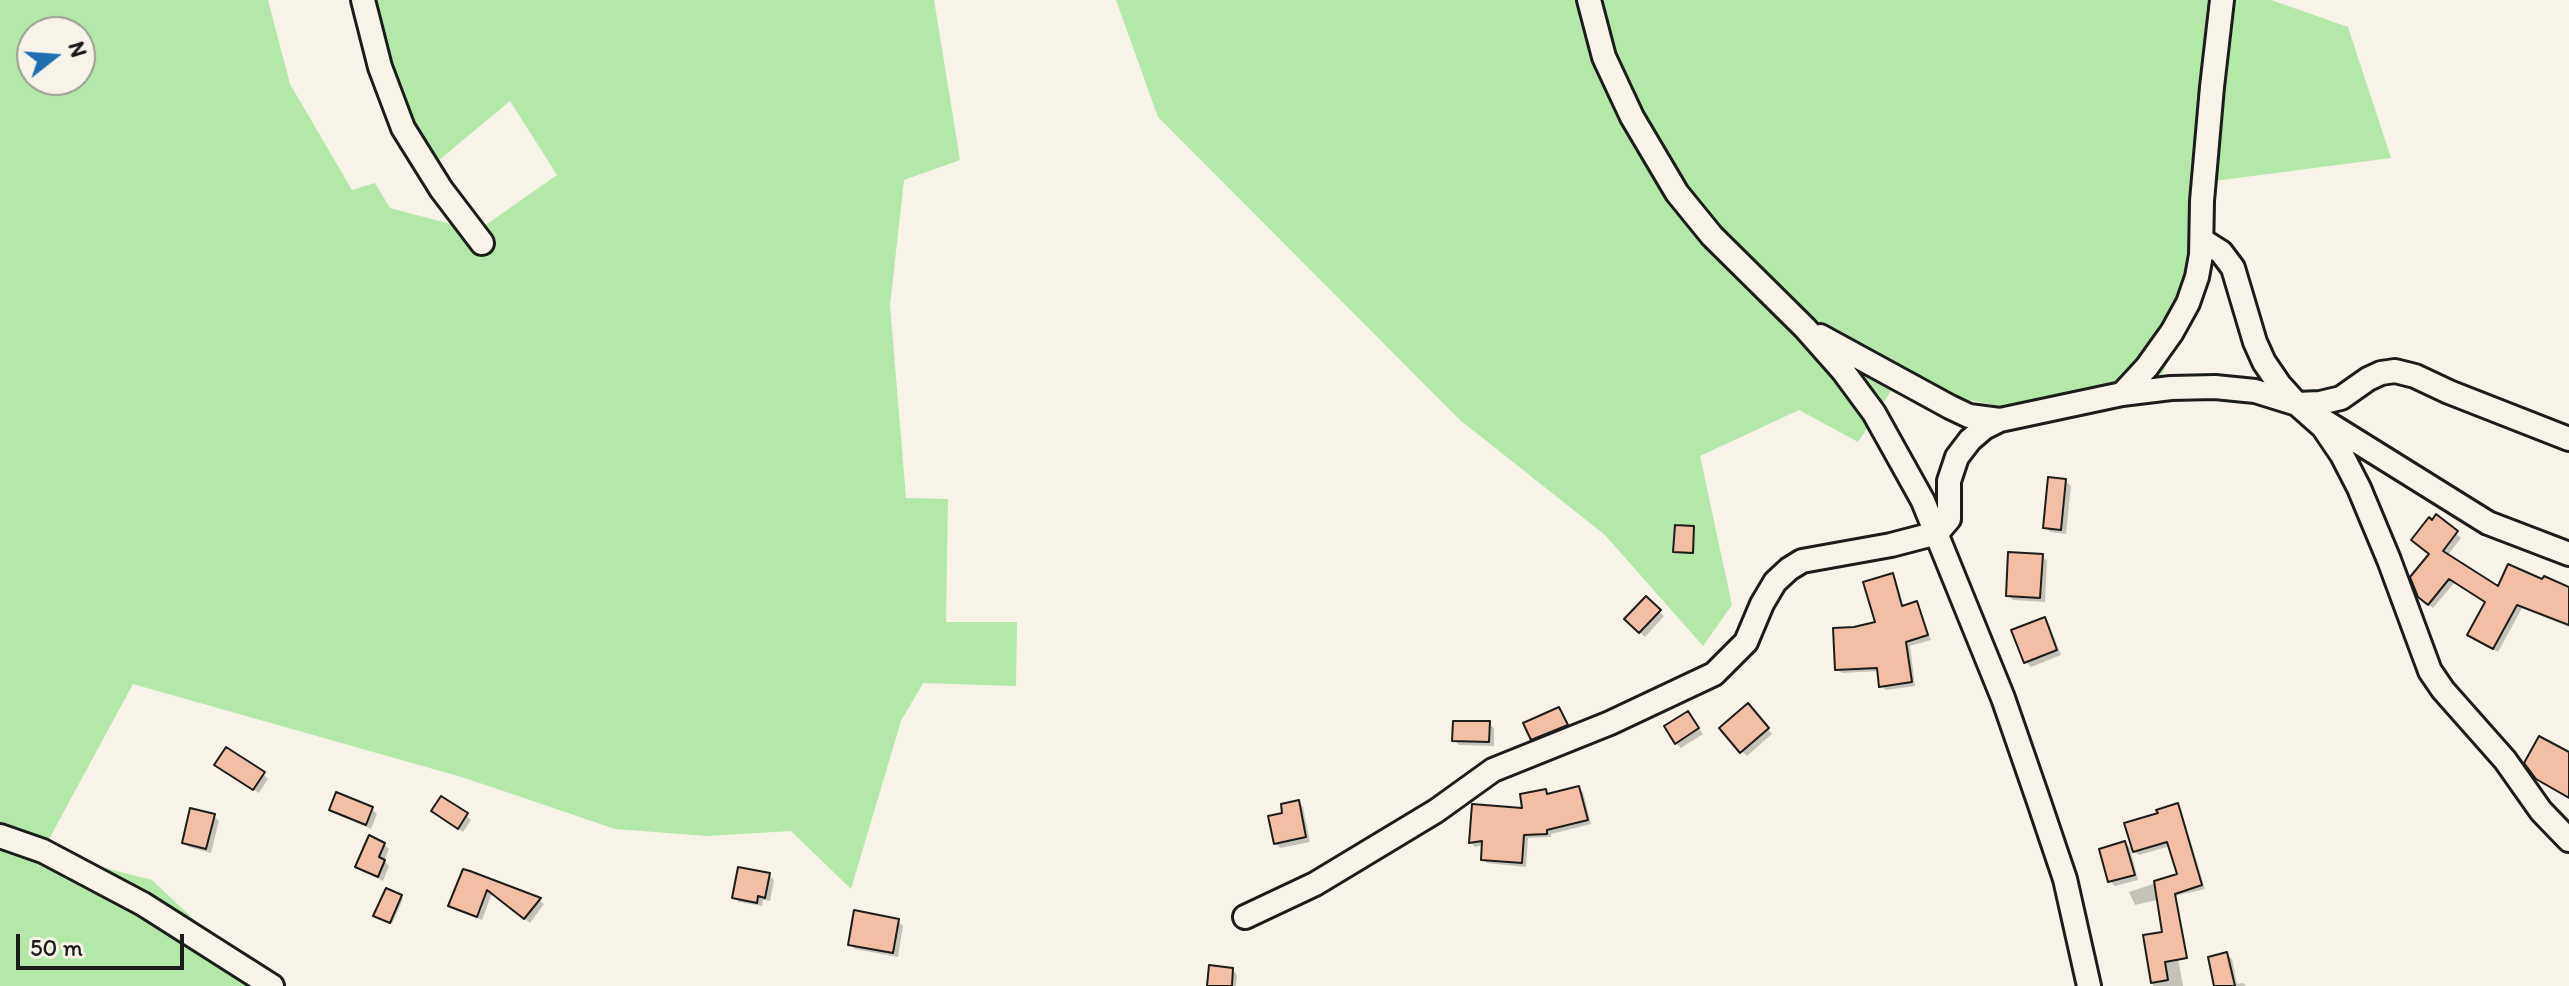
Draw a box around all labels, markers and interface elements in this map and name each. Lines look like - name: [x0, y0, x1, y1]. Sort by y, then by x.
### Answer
- north arrow: [16, 16, 96, 96]
- text: N: [62, 38, 93, 60]
- scale bar: [20, 918, 188, 968]
- text: 50 m: [30, 933, 83, 962]

